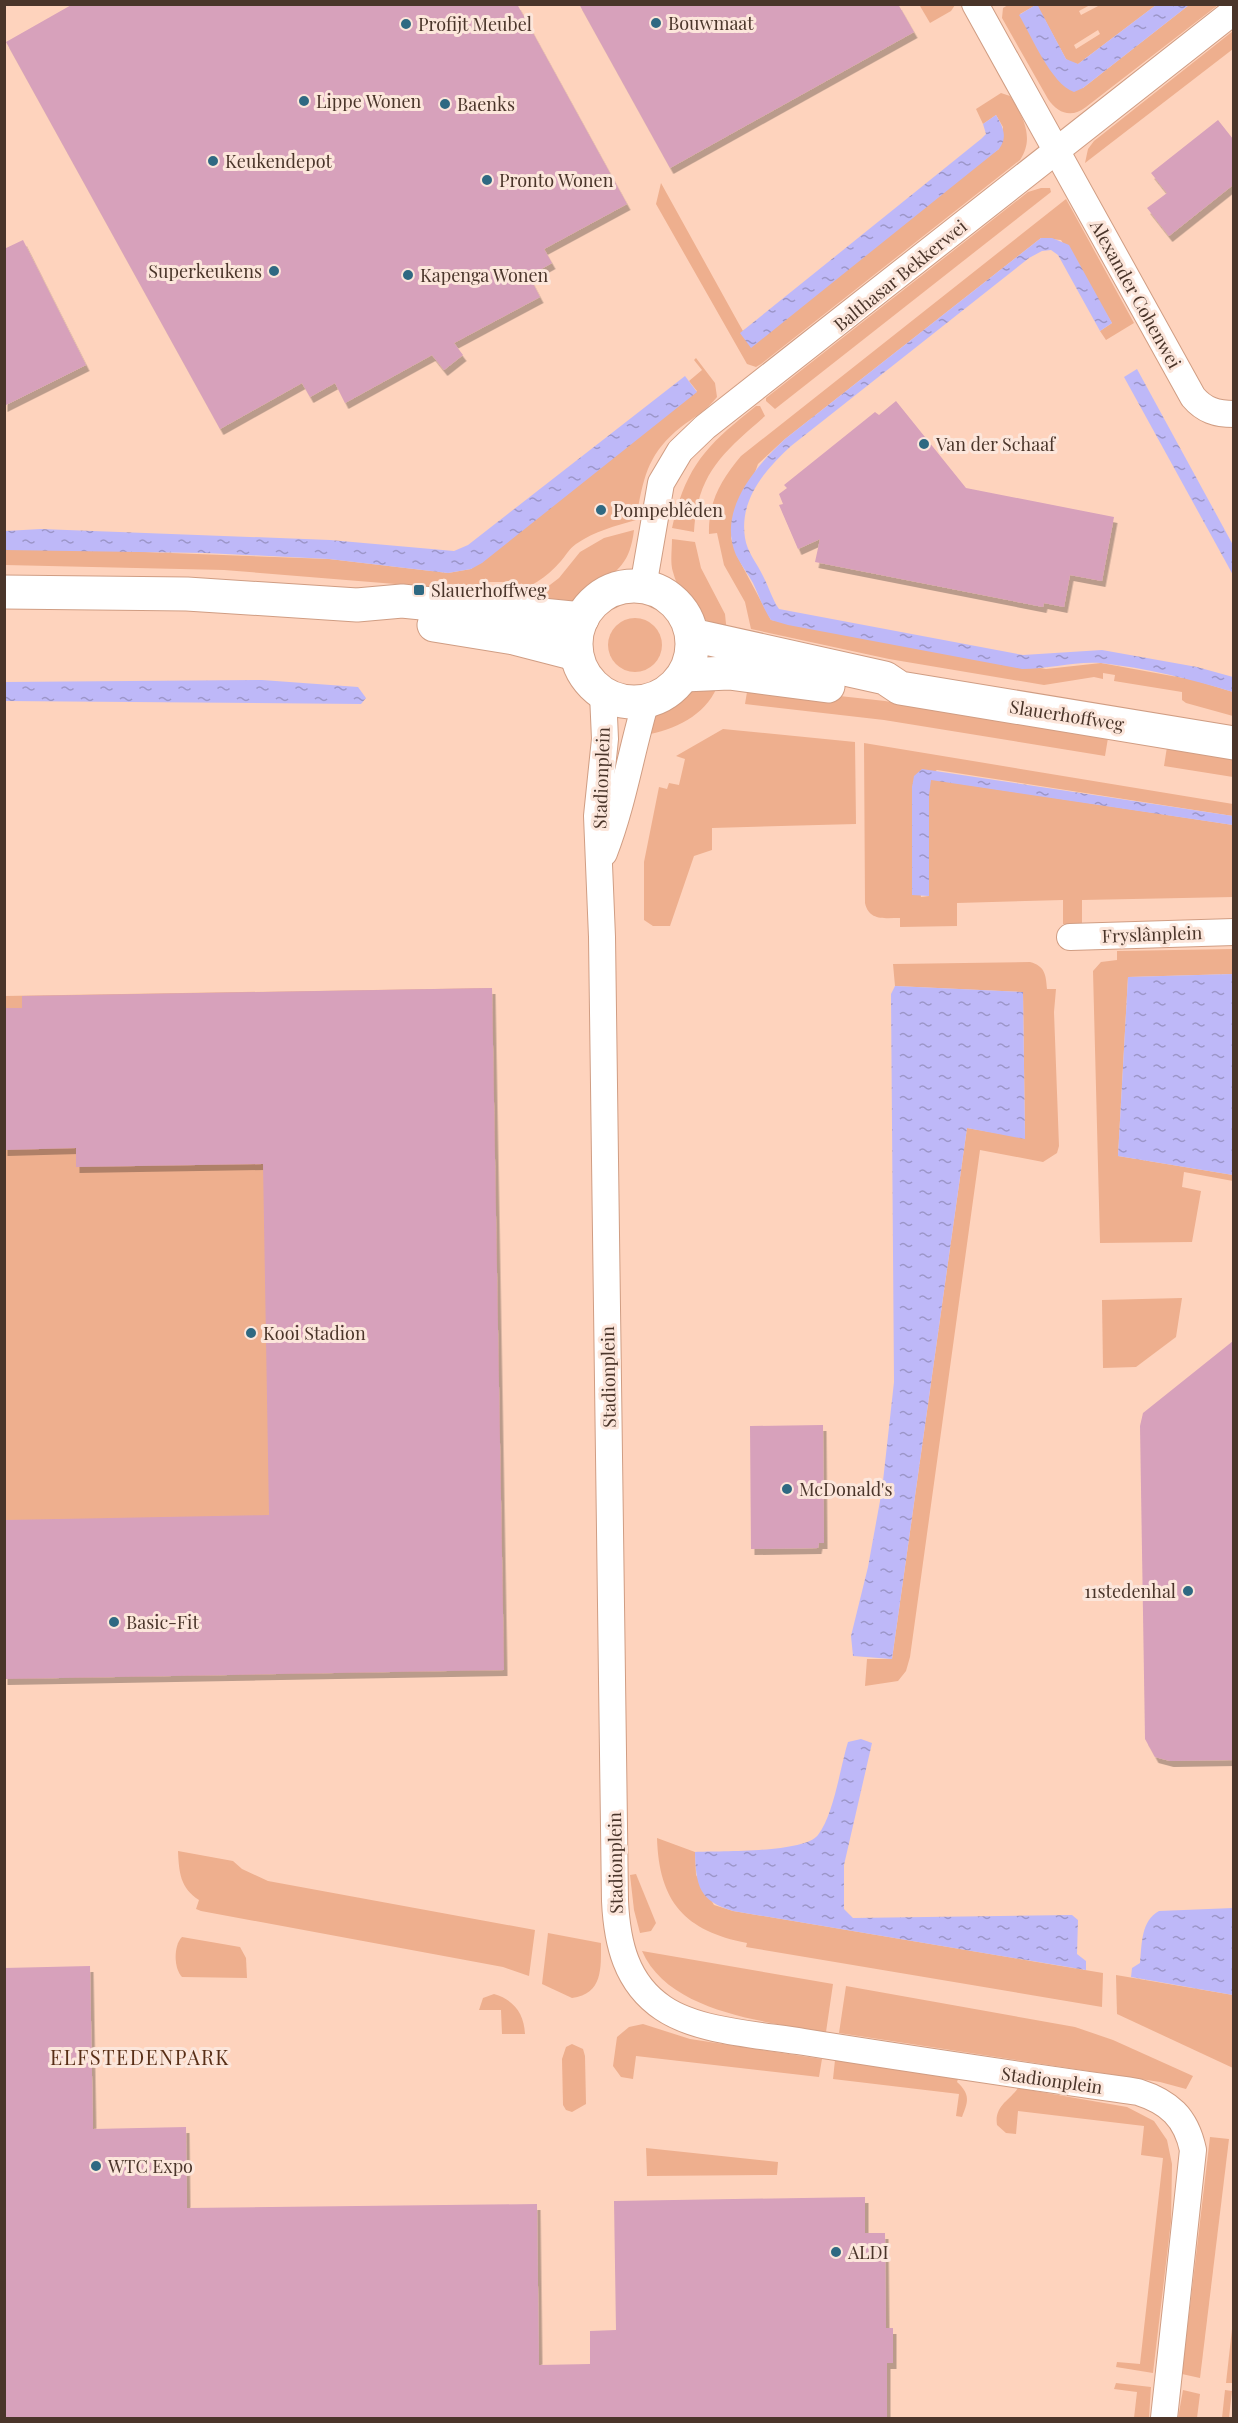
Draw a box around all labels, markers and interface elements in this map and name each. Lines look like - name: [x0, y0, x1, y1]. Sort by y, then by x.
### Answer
- place label: Bouwmaat: [668, 11, 754, 35]
- place label: Profijt Meubel: [418, 12, 532, 36]
- marker: Bouwmaat: [649, 16, 663, 30]
- marker: Profijt Meubel: [399, 17, 413, 31]
- place label: Lippe Wonen: [316, 89, 422, 113]
- place label: Baenks: [457, 92, 515, 116]
- marker: Lippe Wonen: [297, 94, 311, 108]
- marker: Baenks: [438, 97, 452, 111]
- place label: Keukendepot: [225, 149, 332, 173]
- marker: Keukendepot: [206, 154, 220, 168]
- place label: Pronto Wonen: [499, 168, 614, 192]
- marker: Pronto Wonen: [480, 173, 494, 187]
- street label: Balthasar Bekkerwei: [828, 214, 972, 336]
- street label: Alexander Cohenwei: [1085, 215, 1187, 373]
- place label: Superkeukens: [148, 259, 262, 283]
- place label: Kapenga Wonen: [420, 263, 549, 287]
- marker: Superkeukens: [267, 264, 281, 278]
- marker: Kapenga Wonen: [401, 268, 415, 282]
- place label: Van der Schaaf: [935, 432, 1057, 456]
- marker: Van der Schaaf: [917, 437, 931, 451]
- place label: Pompeblêden: [613, 498, 723, 522]
- marker: Pompeblêden: [594, 503, 608, 517]
- place label: Slauerhoffweg: [431, 578, 547, 602]
- marker: Slauerhoffweg: [412, 583, 426, 597]
- street label: Slauerhoffweg: [1008, 694, 1126, 736]
- street label: Stadionplein: [587, 726, 615, 829]
- street label: Fryslânplein: [1101, 920, 1203, 948]
- place label: Kooi Stadion: [263, 1321, 366, 1345]
- marker: Kooi Stadion: [244, 1326, 258, 1340]
- street label: Stadionplein: [595, 1326, 621, 1428]
- place label: McDonald's: [799, 1477, 893, 1501]
- marker: McDonald's: [780, 1482, 794, 1496]
- place label: 11stedenhal: [1084, 1579, 1176, 1603]
- marker: 11stedenhal: [1181, 1584, 1195, 1598]
- place label: Basic-Fit: [126, 1610, 199, 1634]
- marker: Basic-Fit: [107, 1615, 121, 1629]
- street label: Stadionplein: [602, 1812, 628, 1914]
- district label: ELFSTEDENPARK: [50, 2043, 230, 2070]
- street label: Stadionplein: [1000, 2061, 1104, 2099]
- place label: WTC Expo: [107, 2154, 193, 2178]
- marker: WTC Expo: [89, 2159, 103, 2173]
- place label: ALDI: [847, 2240, 889, 2264]
- marker: ALDI: [829, 2245, 843, 2259]

